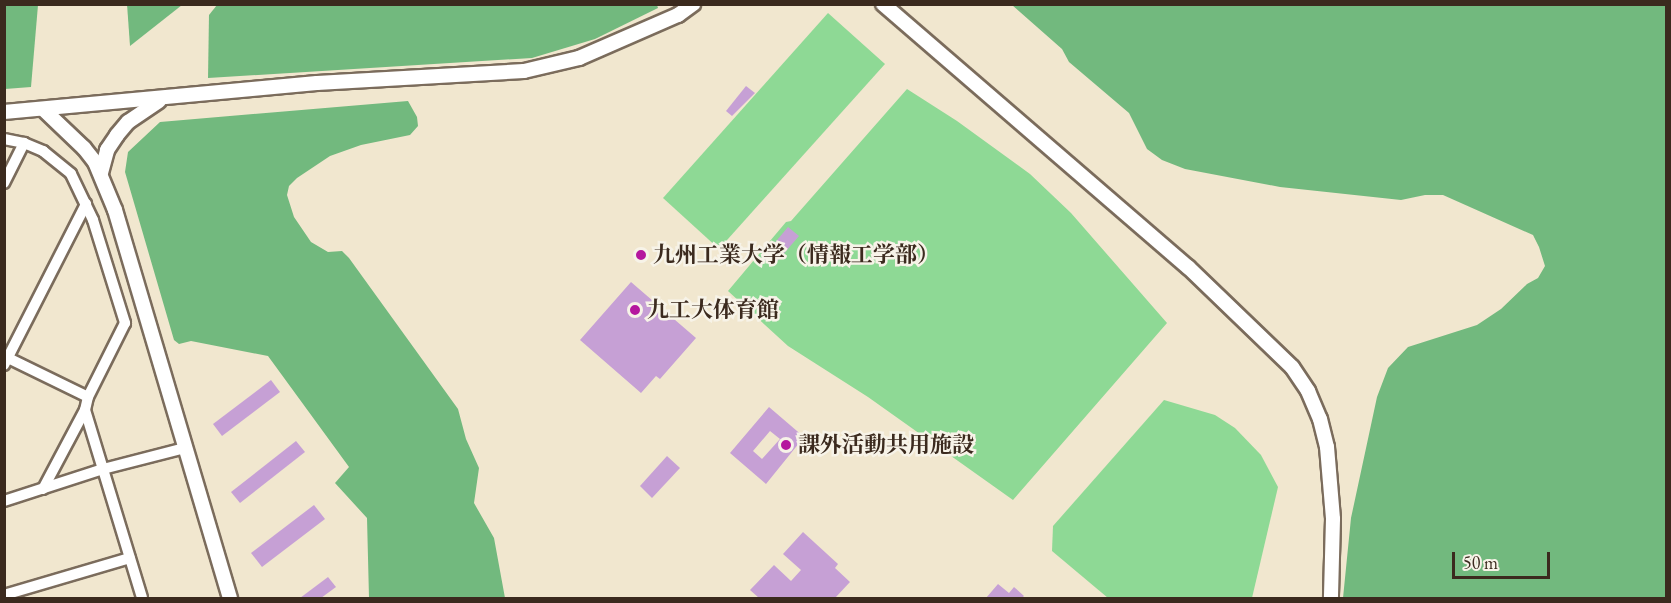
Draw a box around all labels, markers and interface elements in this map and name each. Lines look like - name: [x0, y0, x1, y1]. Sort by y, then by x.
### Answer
- place label: 九州工業大学（情報工学部）: [653, 242, 939, 268]
- marker: 九州工業大学（情報工学部）: [634, 248, 648, 262]
- place label: 九工大体育館: [647, 297, 779, 323]
- marker: 九工大体育館: [628, 303, 642, 317]
- place label: 課外活動共用施設: [798, 432, 974, 458]
- marker: 課外活動共用施設: [779, 438, 793, 452]
- scale bar: [1455, 540, 1552, 578]
- text: 50 m: [1463, 551, 1498, 574]

